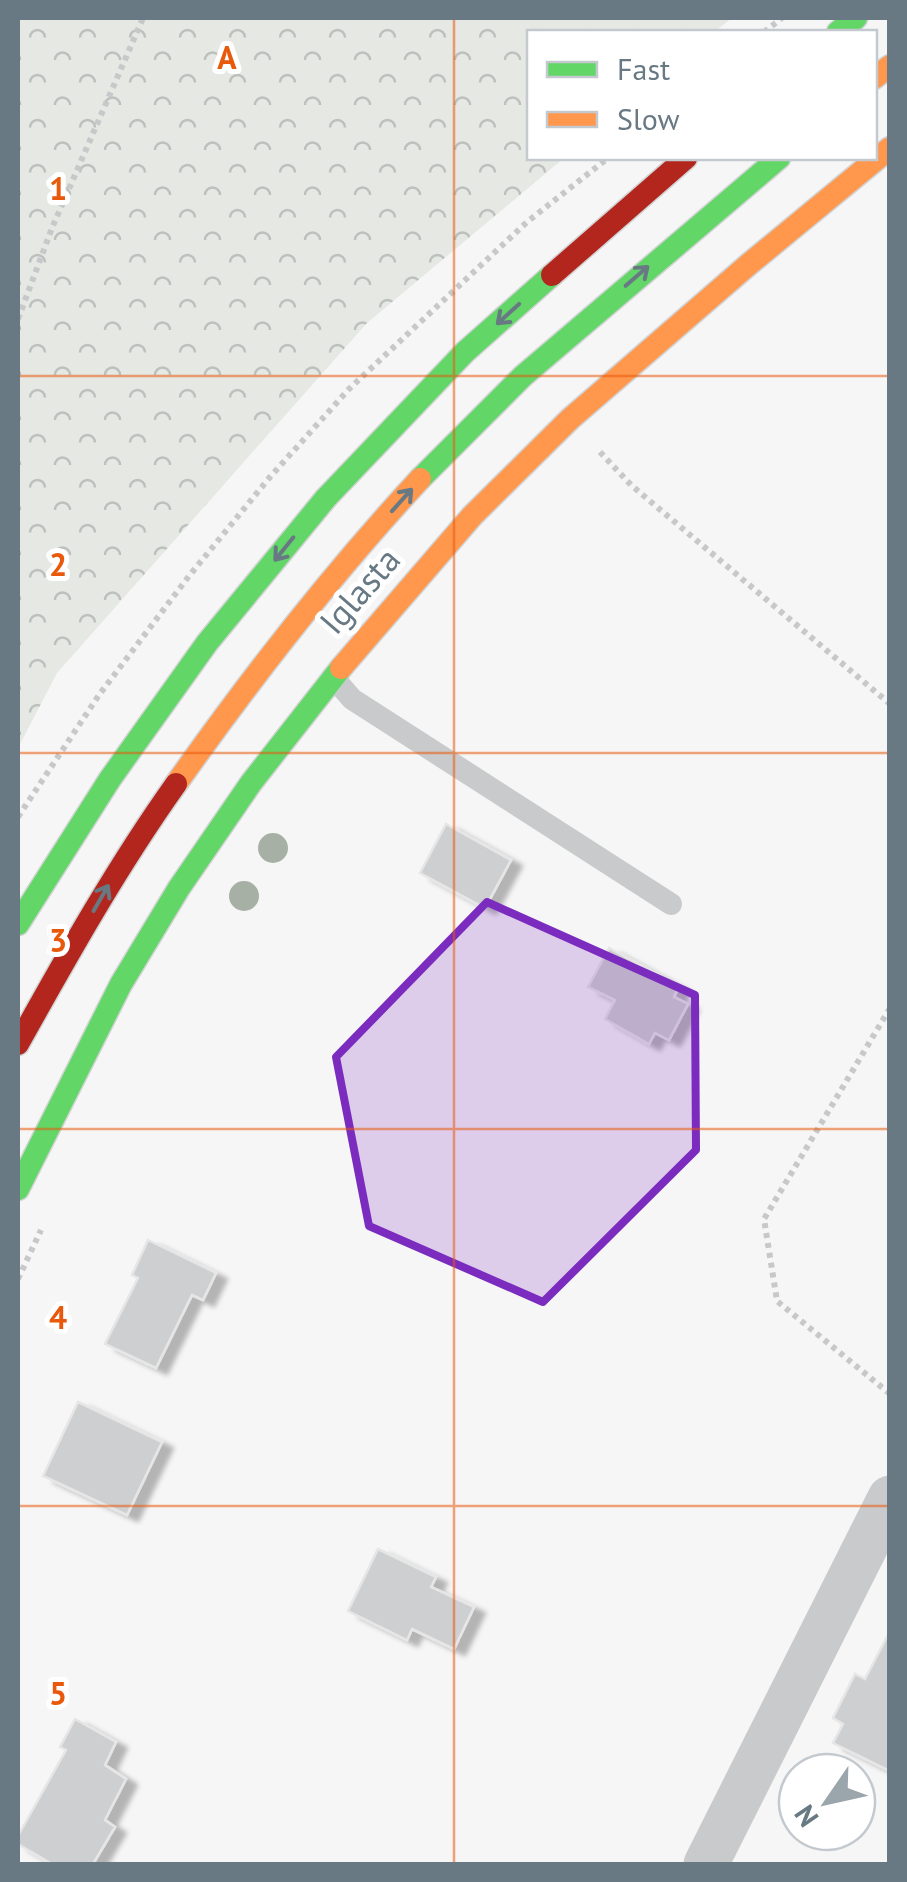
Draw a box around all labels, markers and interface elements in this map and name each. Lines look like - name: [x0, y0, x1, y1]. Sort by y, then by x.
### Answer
- legend: [527, 30, 877, 160]
- text: A: [217, 36, 237, 78]
- text: Fast: [617, 49, 670, 88]
- text: Slow: [617, 99, 680, 138]
- text: 1: [49, 167, 67, 209]
- one-way arrow: [624, 265, 649, 288]
- one-way arrow: [496, 302, 521, 325]
- one-way arrow: [390, 488, 413, 514]
- one-way arrow: [274, 535, 295, 562]
- street label: Iglasta: [309, 537, 410, 643]
- text: 2: [49, 543, 67, 585]
- one-way arrow: [91, 884, 111, 913]
- text: 3: [49, 919, 67, 961]
- text: 4: [49, 1296, 67, 1338]
- text: 5: [49, 1672, 67, 1714]
- north arrow: [777, 1752, 877, 1852]
- text: N: [785, 1798, 826, 1834]

